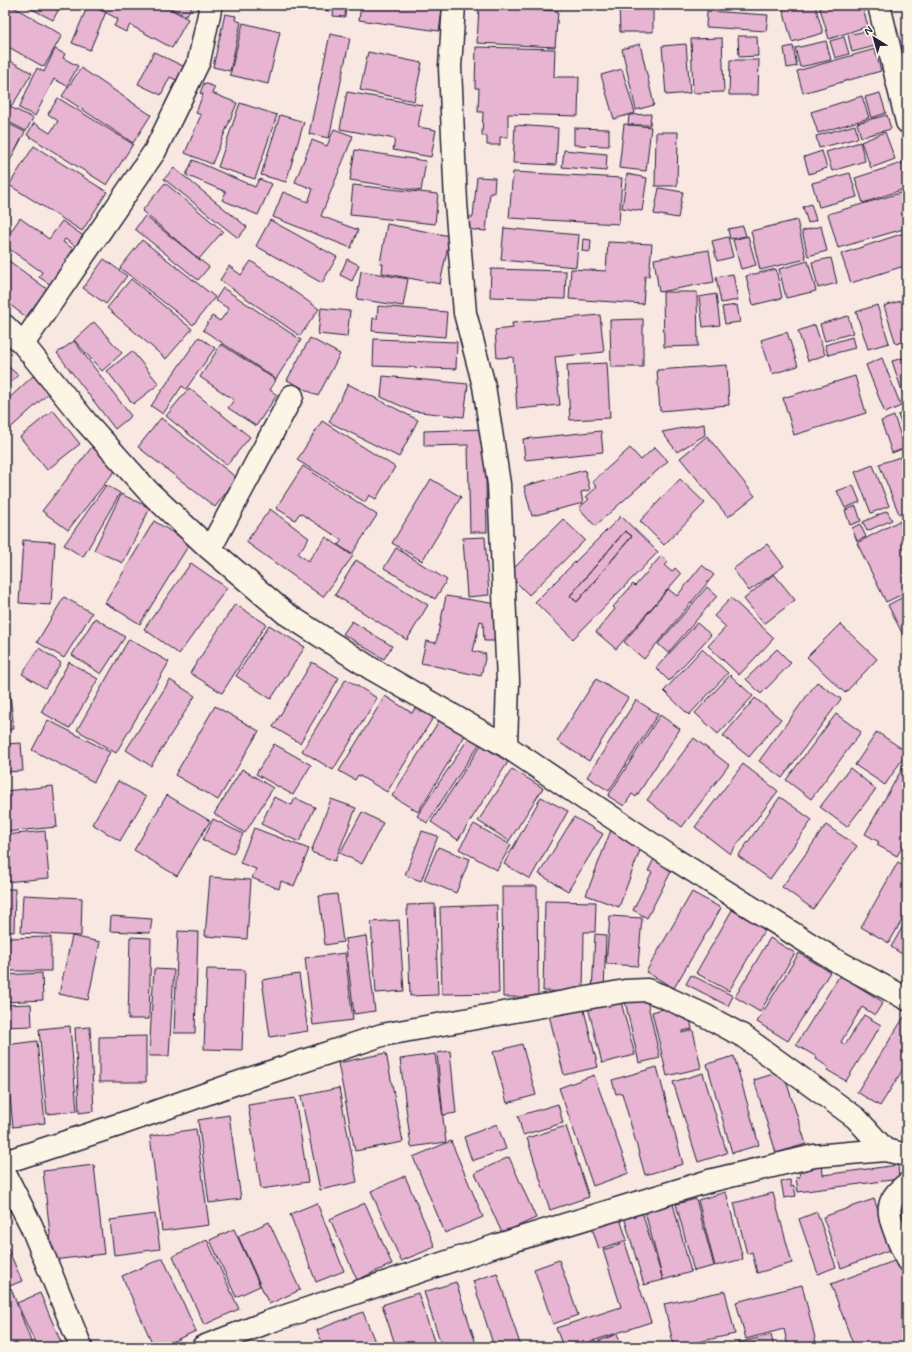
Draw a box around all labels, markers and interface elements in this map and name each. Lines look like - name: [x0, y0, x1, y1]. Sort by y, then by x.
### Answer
- north arrow: [854, 18, 894, 58]
- text: N: [861, 23, 876, 39]

